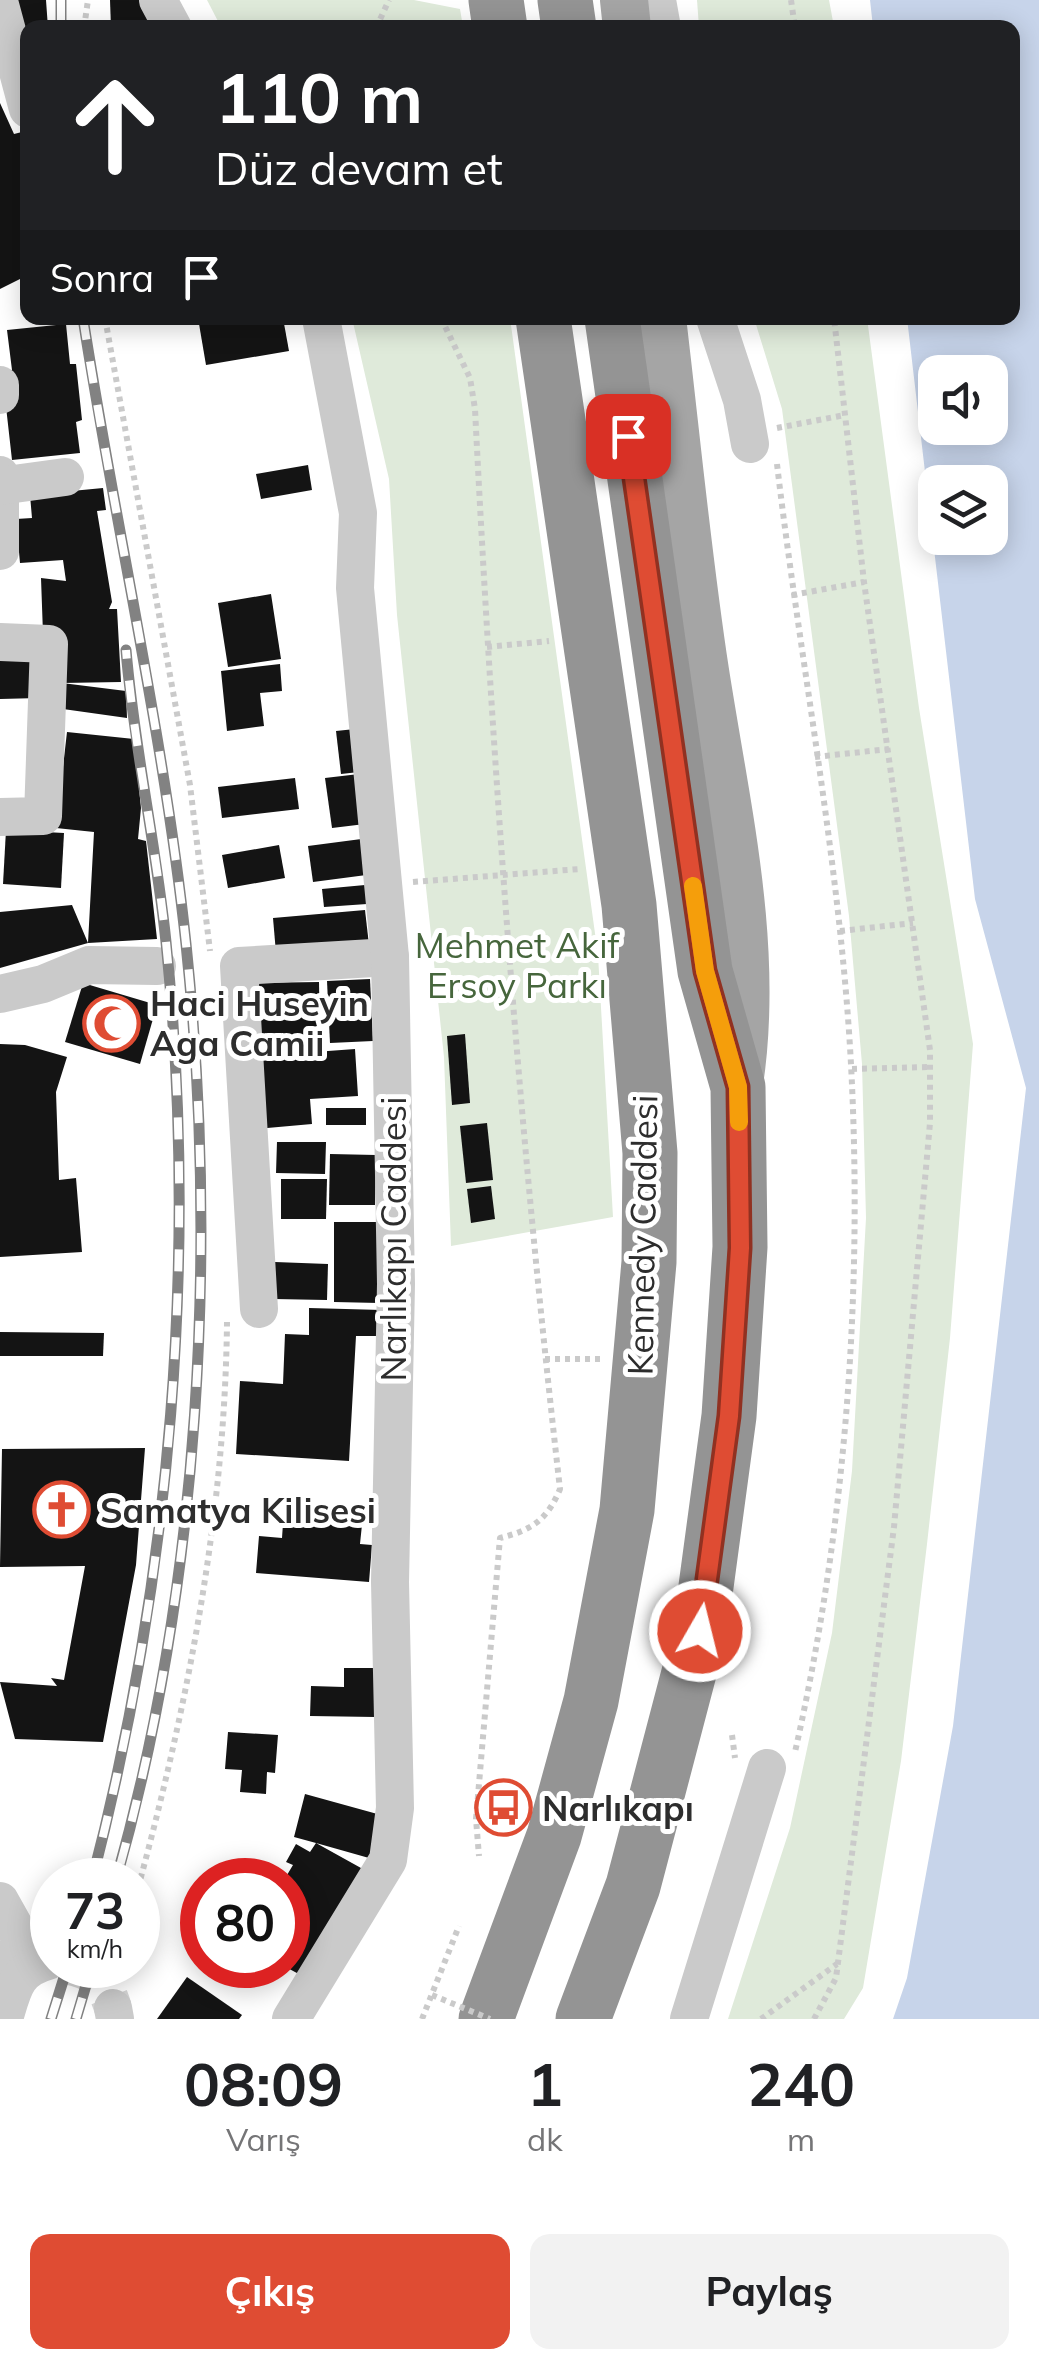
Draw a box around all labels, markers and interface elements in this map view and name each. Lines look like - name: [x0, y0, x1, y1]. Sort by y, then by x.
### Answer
- text: 110 m: [215, 53, 423, 141]
- icon: ahead: [50, 60, 180, 190]
- text: Düz devam et: [215, 140, 503, 196]
- icon: arrive: [174, 250, 229, 305]
- text: Sonra: [50, 254, 154, 302]
- map controls: [918, 355, 1008, 555]
- button: sound: [918, 355, 1008, 445]
- pin: [586, 394, 671, 479]
- icon: arrive: [601, 409, 656, 464]
- button: layers: [918, 465, 1008, 555]
- park label: Mehmet Akif Ersoy Parkı: [415, 923, 620, 1007]
- place label: Haci Huseyin Aga Camii: [150, 981, 369, 1065]
- mosque icon: Haci Huseyin Aga Camii: [81, 993, 141, 1053]
- street label: Kennedy Caddesi: [618, 1094, 666, 1376]
- street label: Narlıkapı Caddesi: [371, 1097, 415, 1381]
- church icon: Samatya Kilisesi: [31, 1480, 91, 1540]
- place label: Samatya Kilisesi: [100, 1488, 376, 1532]
- position arrow: [648, 1579, 752, 1683]
- bus stop icon: Narlıkapı: [473, 1778, 533, 1838]
- place label: Narlıkapı: [542, 1786, 694, 1830]
- speed limit sign: 80: [180, 1858, 310, 1988]
- text: 73: [65, 1879, 125, 1942]
- text: km/h: [67, 1933, 123, 1964]
- text: 08:09: [184, 2046, 343, 2121]
- text: 1: [527, 2046, 563, 2121]
- text: 240: [747, 2046, 855, 2121]
- text: Varış: [226, 2119, 301, 2159]
- text: dk: [527, 2119, 563, 2159]
- text: m: [787, 2119, 815, 2159]
- button: Çıkış: [30, 2234, 510, 2349]
- button: Paylaş: [530, 2234, 1009, 2349]

